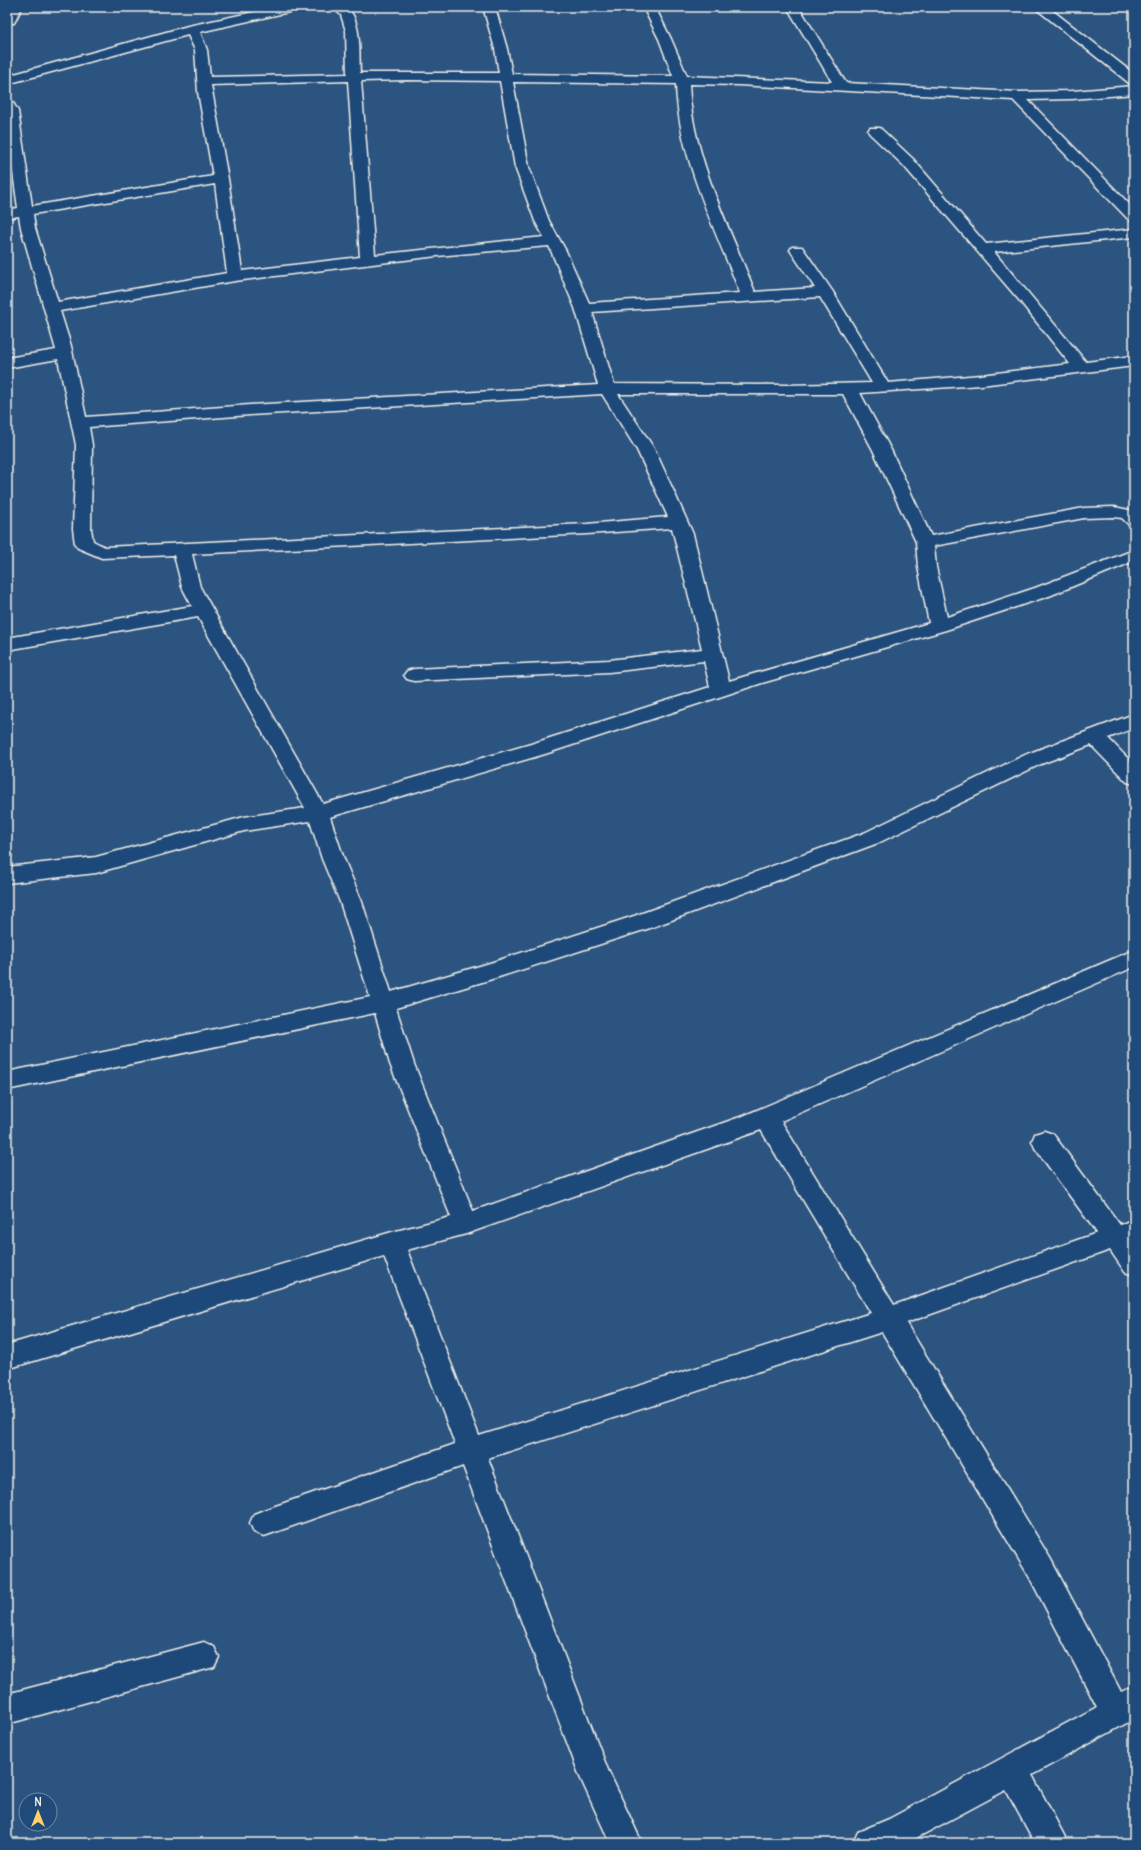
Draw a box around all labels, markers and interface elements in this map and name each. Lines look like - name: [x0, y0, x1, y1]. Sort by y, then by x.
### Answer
- north arrow: [18, 1792, 58, 1832]
- text: N: [34, 1795, 42, 1809]

